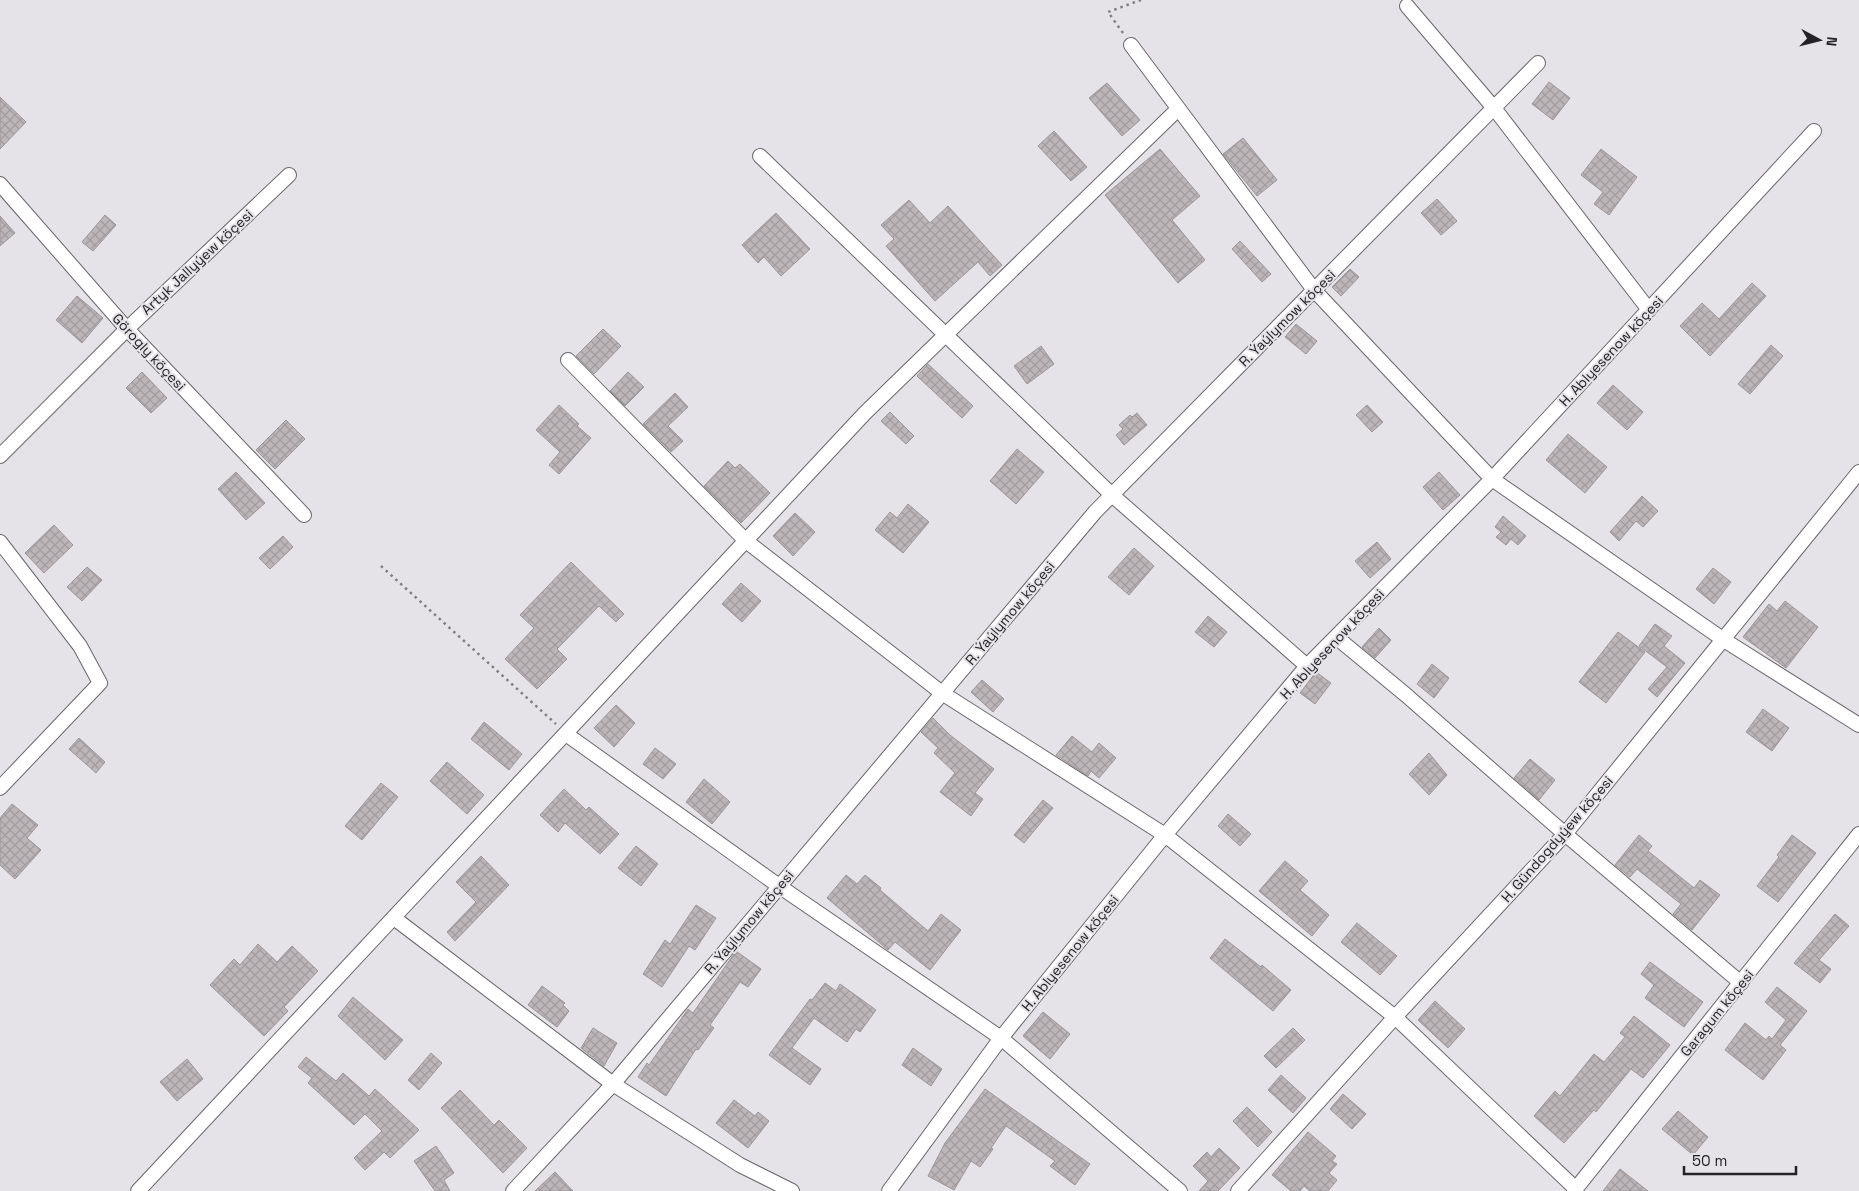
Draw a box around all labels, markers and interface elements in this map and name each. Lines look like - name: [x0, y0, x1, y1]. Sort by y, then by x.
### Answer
- north arrow: [1794, 15, 1844, 65]
- text: N: [1822, 36, 1841, 47]
- street label: Artyk Jallyýew köçesi: [137, 205, 257, 319]
- street label: R. Ýaýlymow köçesi: [1235, 266, 1339, 370]
- street label: H. Ablyesenow köçesi: [1555, 292, 1667, 410]
- street label: Görogly köçesi: [109, 310, 189, 394]
- street label: R. Ýaýlymow köçesi: [961, 557, 1059, 669]
- street label: H. Ablyesenow köçesi: [1276, 585, 1388, 703]
- street label: H. Gündogdyýew köçesi: [1497, 772, 1617, 906]
- street label: R. Ýaýlymow köçesi: [700, 866, 798, 978]
- street label: H. Ablyesenow köçesi: [1017, 891, 1123, 1015]
- street label: Garagum köçesi: [1676, 966, 1758, 1060]
- scale bar: [1684, 1144, 1796, 1176]
- text: 50 m: [1692, 1151, 1727, 1170]

